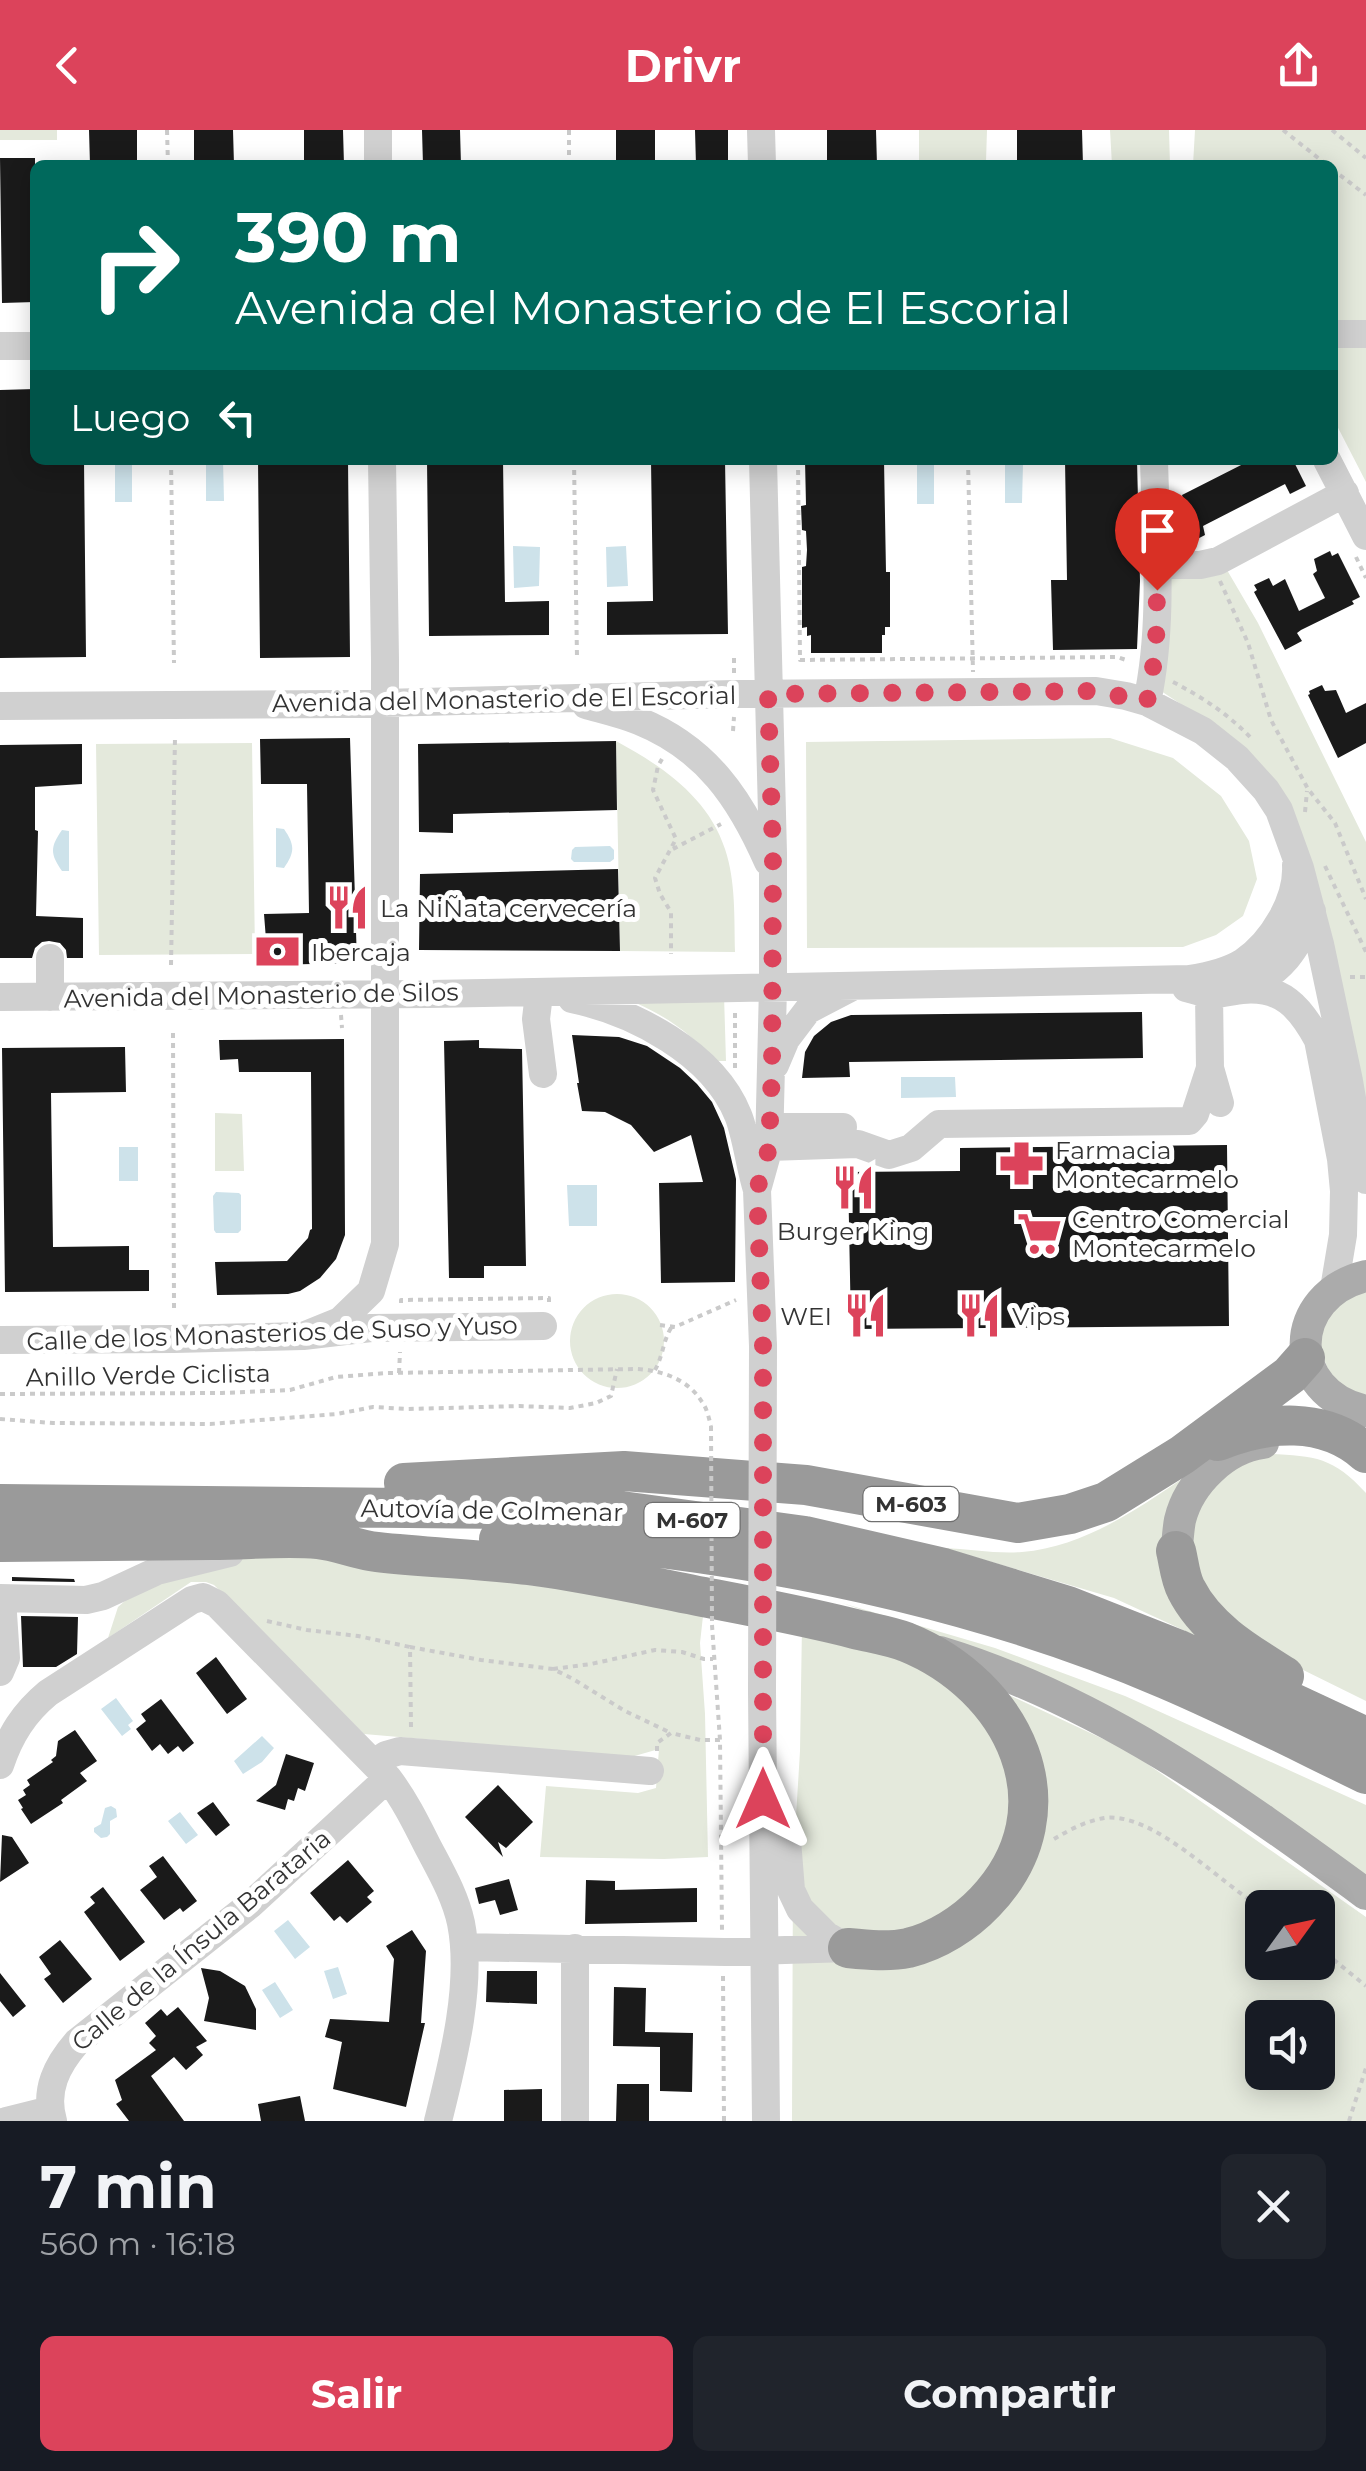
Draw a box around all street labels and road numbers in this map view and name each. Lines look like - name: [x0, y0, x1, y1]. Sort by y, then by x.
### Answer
- street label: Avenida del Monasterio de El Escorial: [271, 680, 737, 718]
- street label: Avenida del Monasterio de Silos: [63, 977, 459, 1013]
- street label: Calle de los Monasterios de Suso y Yuso: [26, 1309, 518, 1357]
- street label: Anillo Verde Ciclista: [25, 1358, 271, 1392]
- road number: M-603: [864, 1487, 958, 1521]
- street label: Autovía de Colmenar: [361, 1493, 623, 1527]
- road number: M-607: [644, 1503, 740, 1537]
- street label: Calle de la Ínsula Barataria: [66, 1823, 336, 2057]

